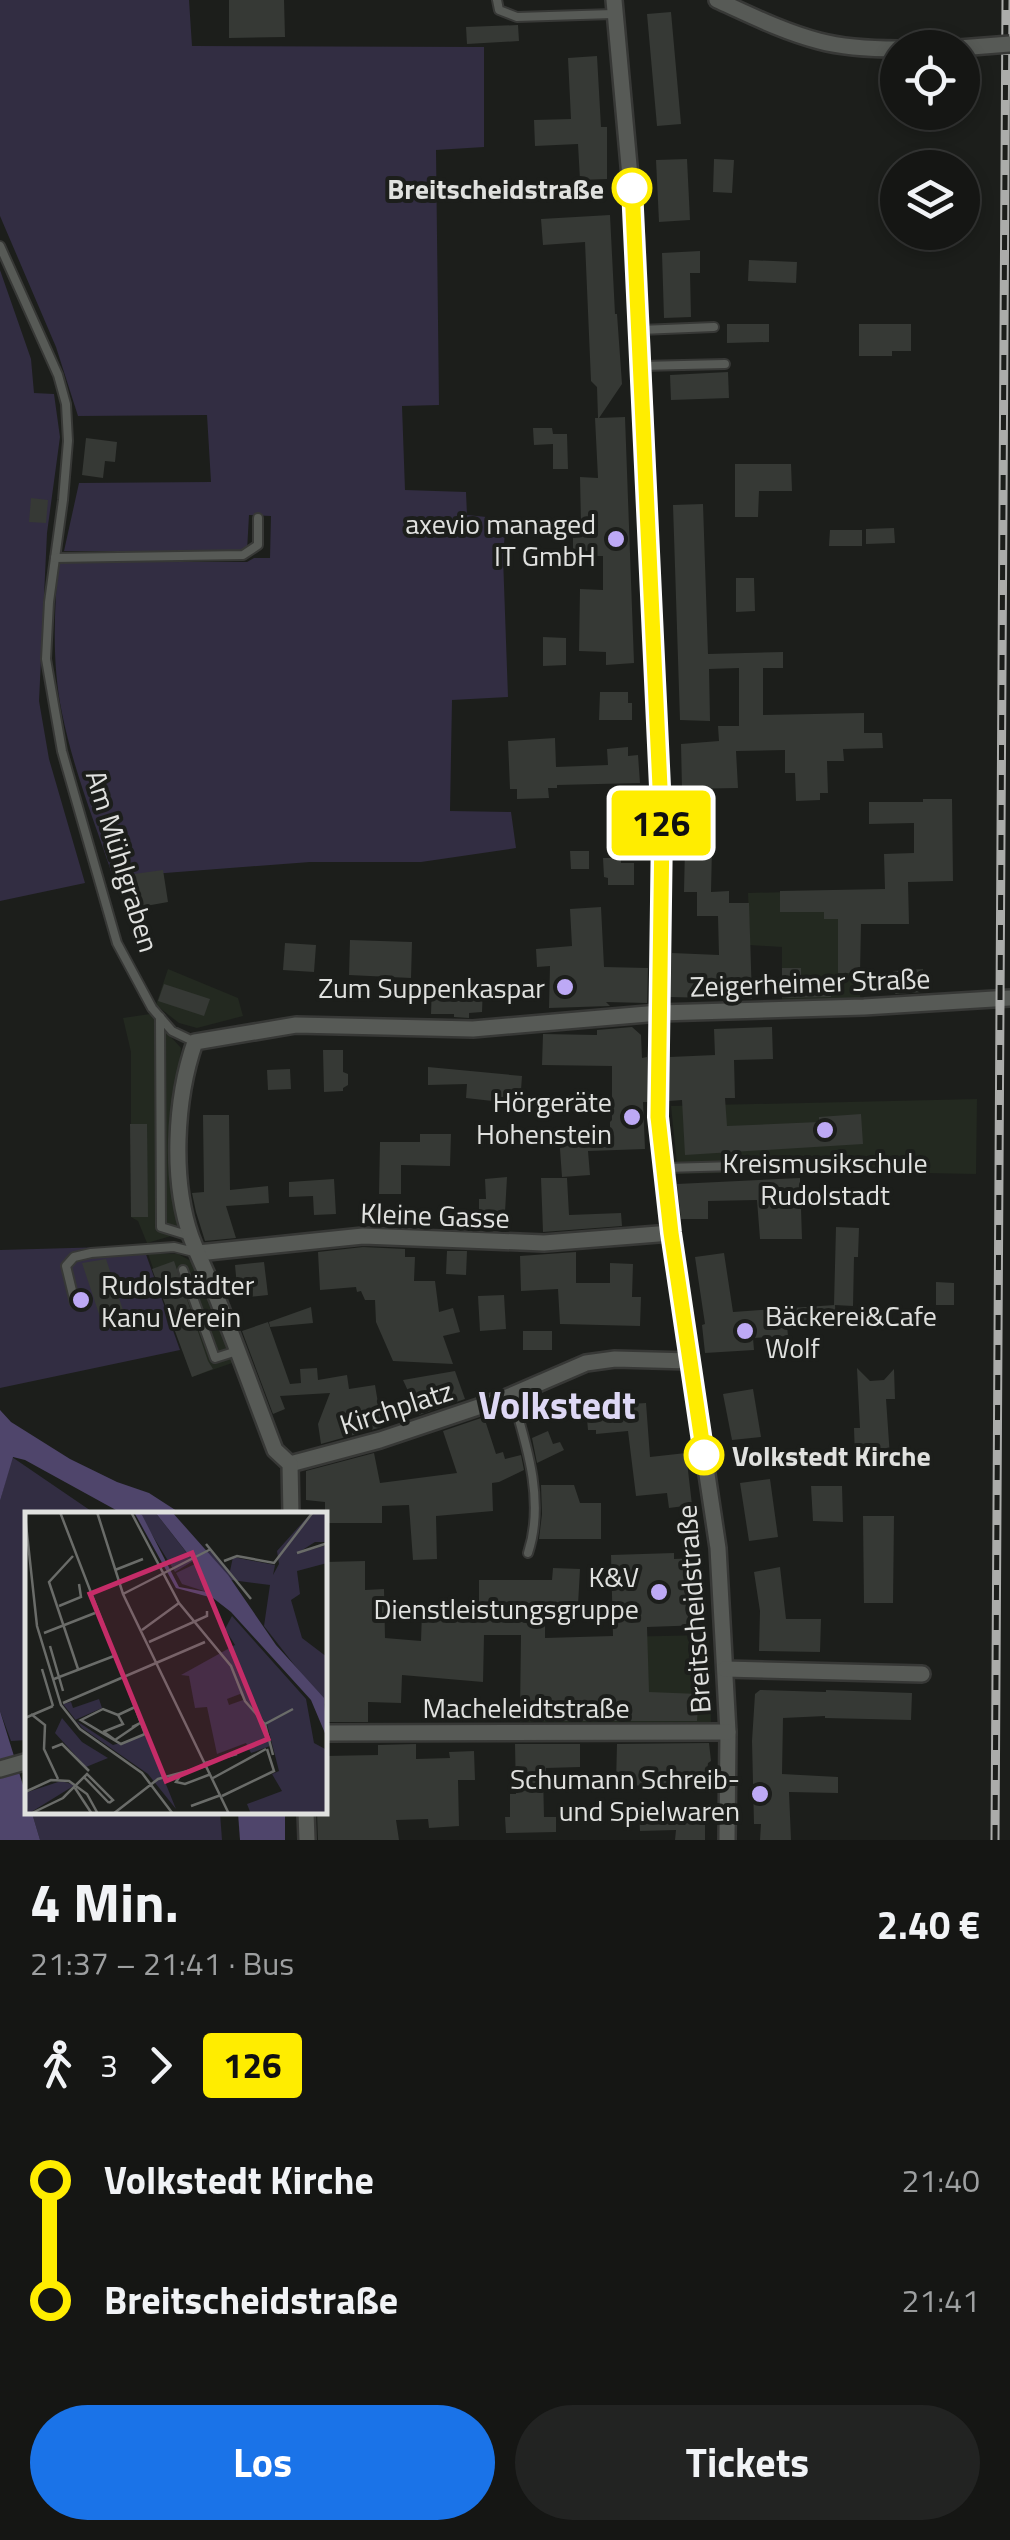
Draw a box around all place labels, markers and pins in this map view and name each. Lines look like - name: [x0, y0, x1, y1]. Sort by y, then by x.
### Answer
- place label: Breitscheidstraße: [387, 167, 604, 210]
- marker: Breitscheidstraße: [613, 169, 651, 207]
- place label: axevio managed IT GmbH: [405, 502, 596, 577]
- marker: axevio managed IT GmbH: [605, 528, 627, 550]
- place label: Zum Suppenkaspar: [318, 966, 545, 1009]
- marker: Zum Suppenkaspar: [554, 976, 576, 998]
- place label: Hörgeräte Hohenstein: [476, 1080, 612, 1155]
- marker: Hörgeräte Hohenstein: [621, 1106, 643, 1128]
- marker: Kreismusikschule Rudolstadt: [814, 1119, 836, 1141]
- place label: Kreismusikschule Rudolstadt: [722, 1141, 928, 1216]
- place label: Rudolstädter Kanu Verein: [101, 1263, 255, 1338]
- marker: Rudolstädter Kanu Verein: [70, 1289, 92, 1311]
- place label: Bäckerei&Cafe Wolf: [765, 1294, 937, 1369]
- marker: Bäckerei&Cafe Wolf: [734, 1320, 756, 1342]
- place label: Volkstedt Kirche: [732, 1434, 931, 1477]
- marker: Volkstedt Kirche: [685, 1436, 723, 1474]
- place label: K&V Dienstleistungsgruppe: [373, 1555, 639, 1630]
- marker: K&V Dienstleistungsgruppe: [648, 1581, 670, 1603]
- place label: Schumann Schreib- und Spielwaren: [510, 1757, 740, 1832]
- marker: Schumann Schreib- und Spielwaren: [749, 1783, 771, 1805]

